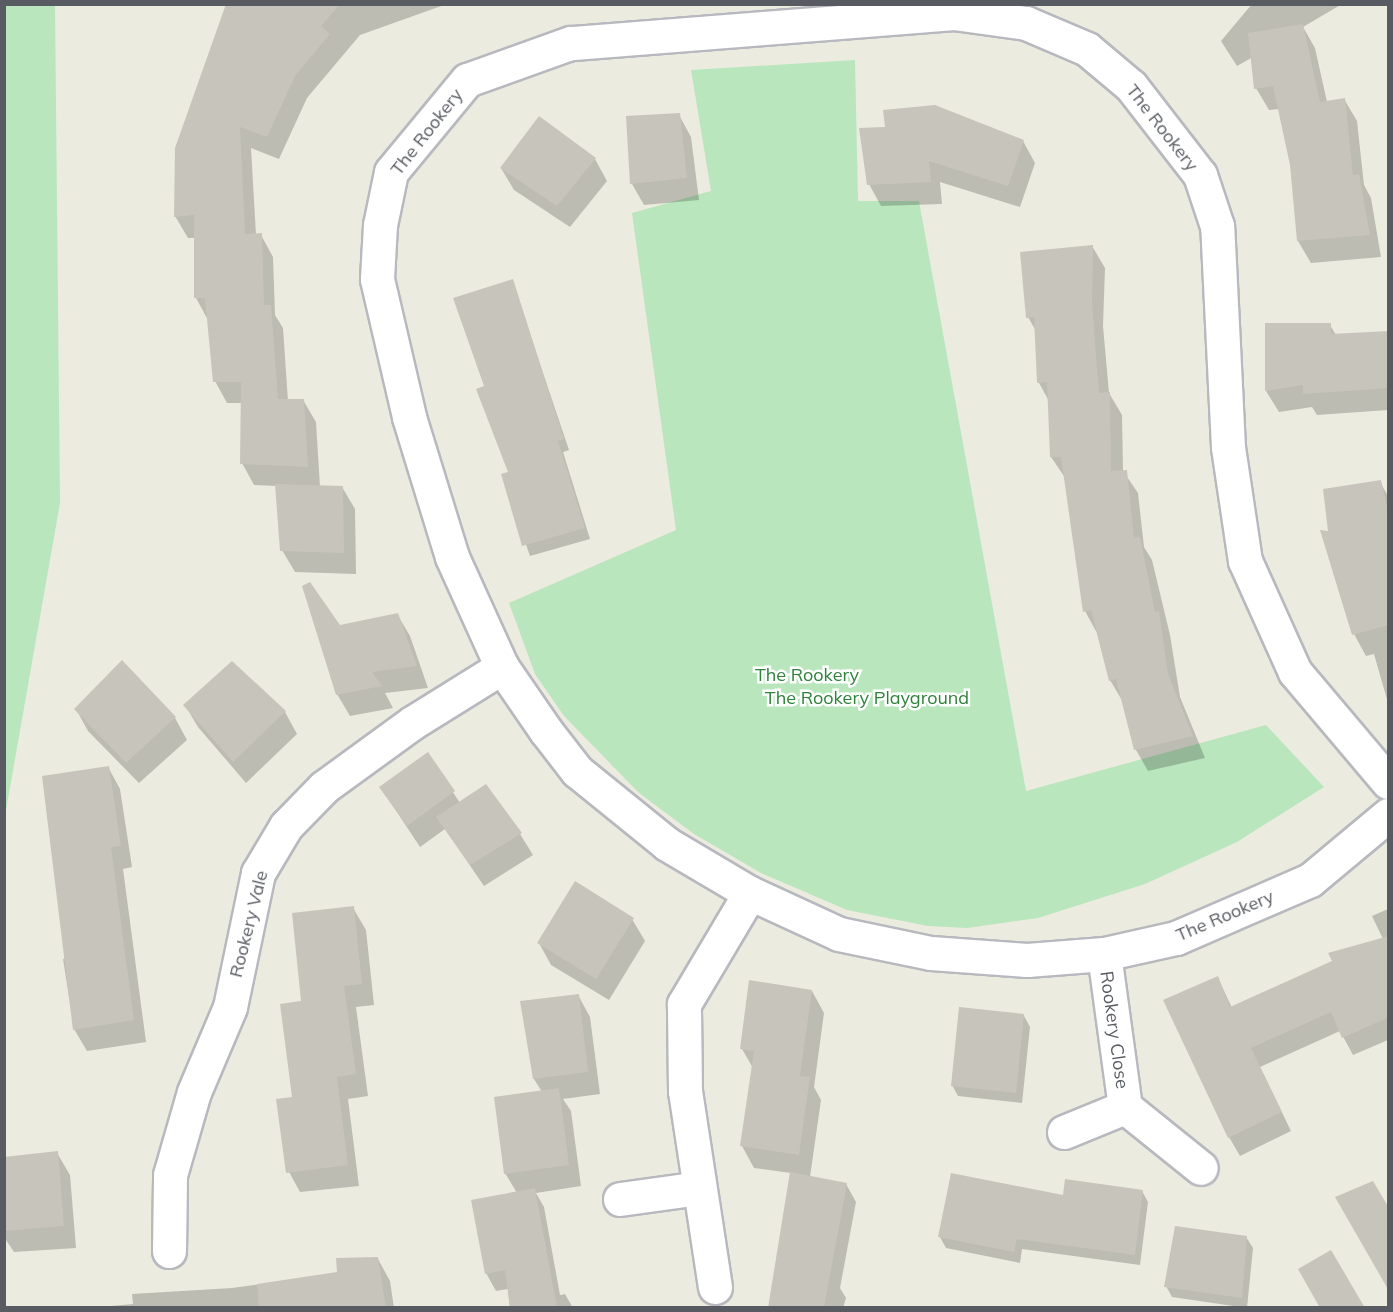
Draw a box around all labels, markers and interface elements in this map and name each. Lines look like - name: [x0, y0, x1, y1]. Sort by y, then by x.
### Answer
- street label: The Rookery: [1121, 80, 1203, 176]
- street label: The Rookery: [386, 84, 468, 180]
- park label: The Rookery: [755, 664, 859, 686]
- park label: The Rookery Playground: [765, 687, 969, 709]
- street label: Rookery Vale: [225, 868, 273, 980]
- street label: The Rookery: [1173, 886, 1277, 946]
- street label: Rookery Close: [1095, 970, 1133, 1090]

